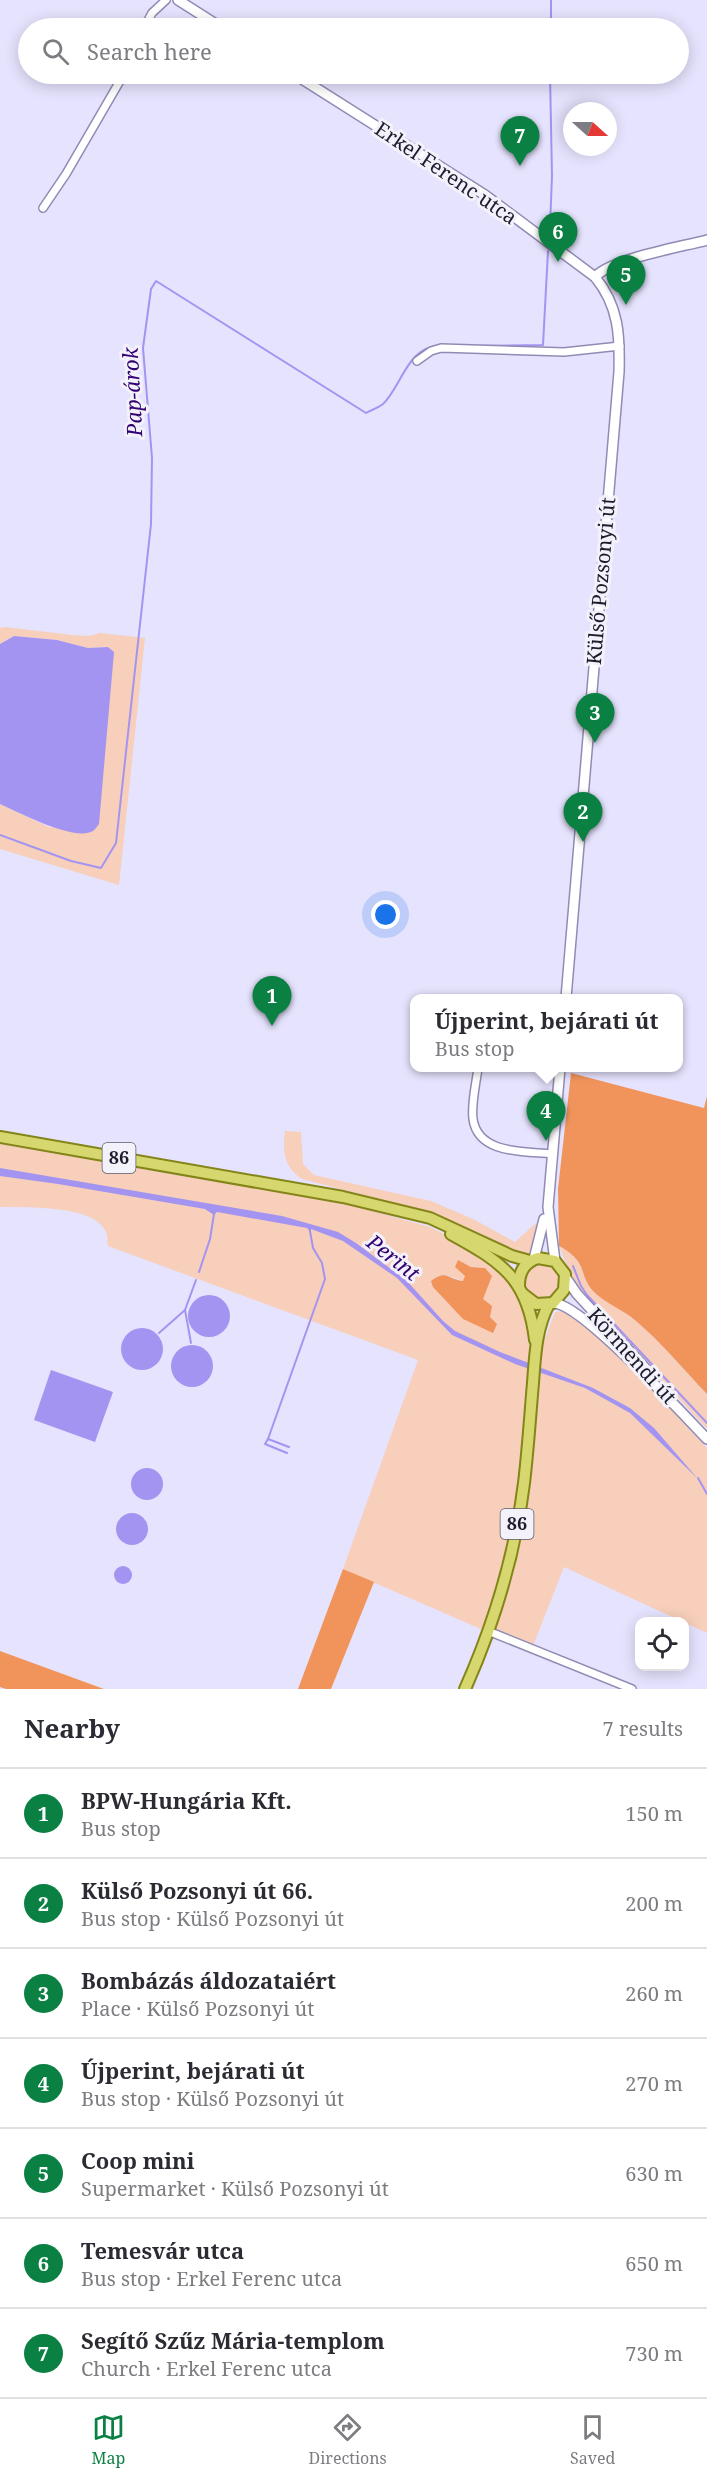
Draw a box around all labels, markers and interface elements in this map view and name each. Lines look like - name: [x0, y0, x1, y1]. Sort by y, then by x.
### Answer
- search box: [18, 18, 689, 84]
- icon: search: [39, 35, 72, 68]
- text: Search here: [87, 36, 212, 66]
- north arrow: [563, 102, 617, 156]
- street label: Erkel Ferenc utca: [370, 115, 523, 230]
- pin: 7: [500, 116, 540, 166]
- pin: 6: [538, 212, 578, 262]
- pin: 5: [606, 256, 646, 305]
- water label: Pap-árok: [116, 346, 148, 438]
- street label: Külső Pozsonyi út: [580, 496, 621, 666]
- pin: 3: [576, 694, 614, 743]
- pin: 2: [564, 792, 602, 842]
- your location: [371, 900, 400, 929]
- pin: 1: [252, 976, 292, 1026]
- popup: [410, 994, 683, 1072]
- text: Újperint, bejárati út: [435, 1005, 658, 1035]
- text: Bus stop: [435, 1035, 515, 1062]
- pin: 4: [526, 1092, 566, 1141]
- road number: 86: [102, 1143, 136, 1173]
- water label: Perint: [361, 1227, 426, 1287]
- street label: Körmendi út: [582, 1302, 683, 1410]
- road number: 86: [500, 1509, 534, 1539]
- map controls: [635, 1617, 689, 1671]
- button: locate: [635, 1617, 689, 1671]
- text: Nearby: [24, 1710, 120, 1746]
- text: 7 results: [603, 1715, 683, 1742]
- text: BPW-Hungária Kft.: [81, 1785, 292, 1815]
- text: 1: [38, 1800, 49, 1827]
- text: 150 m: [625, 1800, 683, 1827]
- text: Bus stop: [81, 1815, 161, 1842]
- text: Külső Pozsonyi út 66.: [81, 1875, 313, 1905]
- text: 2: [38, 1890, 49, 1917]
- text: 200 m: [625, 1890, 683, 1917]
- text: Bus stop · Külső Pozsonyi út: [81, 1905, 344, 1932]
- text: Bombázás áldozataiért: [81, 1965, 336, 1995]
- text: 3: [38, 1980, 49, 2007]
- text: 260 m: [625, 1980, 683, 2007]
- text: Place · Külső Pozsonyi út: [81, 1995, 314, 2022]
- text: Újperint, bejárati út: [81, 2055, 305, 2085]
- text: 4: [38, 2070, 49, 2097]
- text: 270 m: [625, 2070, 683, 2097]
- text: Bus stop · Külső Pozsonyi út: [81, 2085, 344, 2112]
- text: Coop mini: [81, 2145, 195, 2175]
- text: 5: [38, 2160, 49, 2187]
- text: 630 m: [625, 2160, 683, 2187]
- text: Supermarket · Külső Pozsonyi út: [81, 2175, 389, 2202]
- text: Temesvár utca: [81, 2235, 244, 2265]
- text: 6: [38, 2250, 49, 2277]
- text: 650 m: [625, 2250, 683, 2277]
- text: Bus stop · Erkel Ferenc utca: [81, 2265, 342, 2292]
- text: Segítő Szűz Mária-templom: [81, 2325, 385, 2355]
- text: 7: [38, 2340, 49, 2367]
- text: 730 m: [625, 2340, 683, 2367]
- text: Church · Erkel Ferenc utca: [81, 2355, 332, 2382]
- tab: Map: [92, 2411, 125, 2469]
- tab: Directions: [309, 2411, 387, 2469]
- tab: Saved: [570, 2411, 615, 2469]

